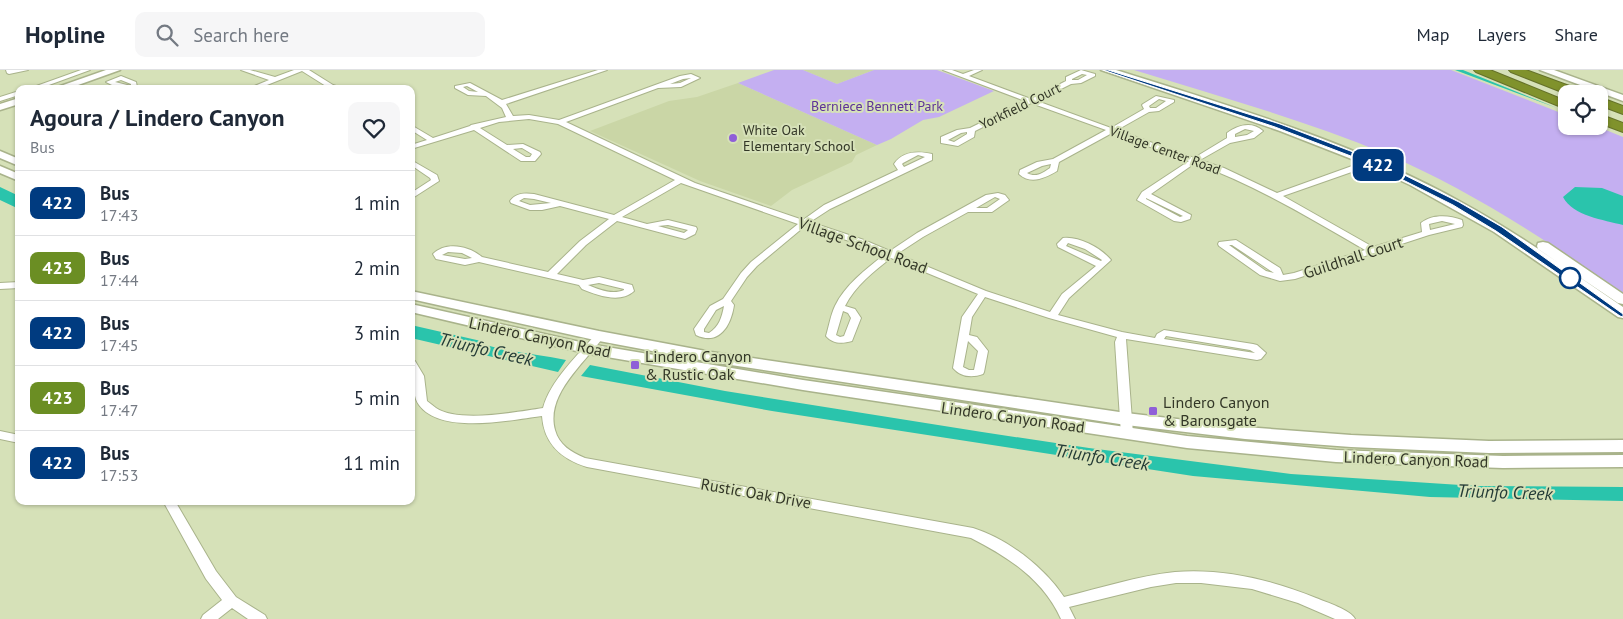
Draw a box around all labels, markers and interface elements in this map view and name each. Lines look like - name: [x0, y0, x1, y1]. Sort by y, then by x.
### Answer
- search box: [135, 12, 485, 57]
- text: Hopline: [25, 19, 105, 50]
- icon: search: [153, 21, 181, 49]
- text: Search here: [193, 23, 289, 47]
- text: Map: [1417, 23, 1449, 46]
- text: Layers: [1477, 23, 1526, 46]
- text: Share: [1554, 23, 1598, 46]
- street label: Yorkfield Court: [976, 78, 1064, 133]
- map controls: [1558, 85, 1608, 135]
- button: locate: [1558, 85, 1608, 135]
- park label: Berniece Bennett Park: [811, 97, 943, 115]
- text: Agoura / Lindero Canyon: [30, 102, 284, 133]
- button: heart: [348, 102, 400, 154]
- place label: White Oak Elementary School: [743, 121, 855, 155]
- street label: Village Center Road: [1106, 121, 1223, 179]
- marker: White Oak Elementary School: [727, 132, 739, 144]
- text: Bus: [30, 137, 55, 157]
- line badge: 422: [1349, 149, 1407, 181]
- text: 422: [1363, 153, 1393, 176]
- text: Bus: [100, 181, 129, 205]
- text: 422: [42, 191, 73, 214]
- text: 1 min: [354, 191, 400, 215]
- text: 17:43: [100, 205, 138, 225]
- street label: Village School Road: [795, 212, 930, 278]
- street label: Guildhall Court: [1301, 231, 1406, 282]
- text: Bus: [100, 246, 129, 270]
- text: 423: [42, 256, 73, 279]
- text: 2 min: [354, 256, 400, 280]
- unlabelled marker: [1559, 267, 1581, 289]
- text: 17:44: [100, 270, 138, 290]
- text: Bus: [100, 311, 129, 335]
- street label: Lindero Canyon Road: [467, 312, 613, 362]
- text: 422: [42, 321, 73, 344]
- text: 3 min: [354, 321, 400, 345]
- water label: Triunfo Creek: [437, 327, 536, 371]
- text: 17:45: [100, 335, 138, 355]
- place label: Lindero Canyon & Rustic Oak: [645, 346, 752, 384]
- marker: Lindero Canyon & Rustic Oak: [629, 359, 641, 371]
- text: Bus: [100, 376, 129, 400]
- text: 423: [42, 386, 73, 409]
- text: 5 min: [354, 386, 400, 410]
- place label: Lindero Canyon & Baronsgate: [1163, 392, 1270, 430]
- street label: Lindero Canyon Road: [940, 397, 1086, 437]
- text: 17:47: [100, 400, 138, 420]
- marker: Lindero Canyon & Baronsgate: [1147, 405, 1159, 417]
- water label: Triunfo Creek: [1053, 438, 1152, 476]
- text: Bus: [100, 441, 129, 465]
- street label: Lindero Canyon Road: [1343, 446, 1489, 472]
- text: 422: [42, 451, 73, 474]
- text: 11 min: [343, 451, 400, 475]
- text: 17:53: [100, 465, 138, 485]
- street label: Rustic Oak Drive: [699, 473, 813, 513]
- water label: Triunfo Creek: [1457, 479, 1554, 505]

